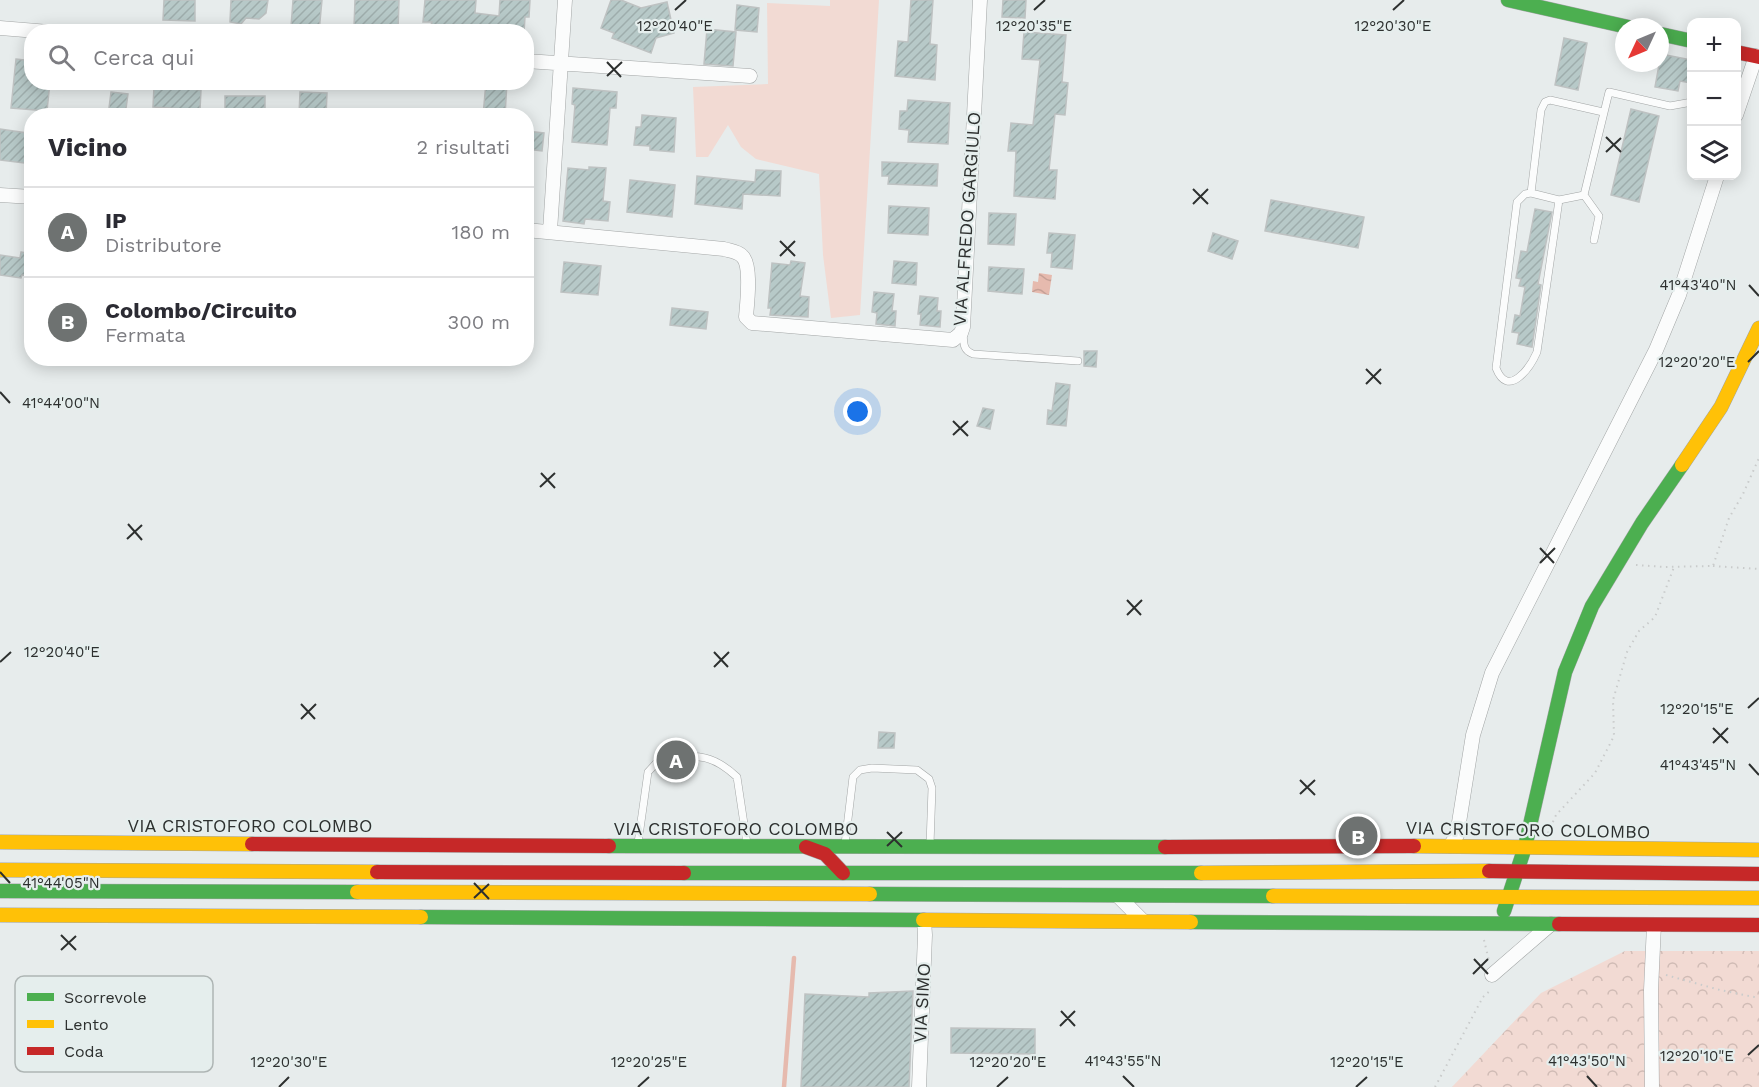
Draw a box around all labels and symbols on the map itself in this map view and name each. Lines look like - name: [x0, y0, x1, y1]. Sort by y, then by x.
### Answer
- text: 12°20'40"E: [637, 17, 713, 35]
- text: 12°20'35"E: [996, 17, 1072, 35]
- text: 12°20'30"E: [1355, 17, 1431, 35]
- north arrow: [1615, 18, 1669, 72]
- street label: VIA ALFREDO GARGIULO: [949, 111, 984, 327]
- text: 41°43'40"N: [1660, 276, 1736, 294]
- text: 12°20'20"E: [1659, 353, 1735, 371]
- text: 41°44'00"N: [22, 394, 100, 412]
- your location: [843, 397, 872, 426]
- text: 12°20'40"E: [24, 643, 100, 661]
- text: 12°20'15"E: [1660, 700, 1734, 718]
- pin: A: [656, 738, 696, 783]
- text: 41°43'45"N: [1660, 756, 1736, 774]
- pin: B: [1338, 814, 1378, 858]
- street label: VIA CRISTOFORO COLOMBO: [128, 815, 372, 836]
- street label: VIA CRISTOFORO COLOMBO: [1405, 817, 1651, 842]
- street label: VIA CRISTOFORO COLOMBO: [614, 818, 858, 839]
- text: 41°44'05"N: [22, 874, 100, 892]
- street label: VIA SIMO: [909, 962, 934, 1043]
- legend: [15, 976, 213, 1072]
- text: Scorrevole: [64, 988, 147, 1007]
- text: Lento: [64, 1015, 109, 1034]
- text: Coda: [64, 1042, 104, 1061]
- text: 12°20'10"E: [1660, 1047, 1734, 1065]
- text: 41°43'55"N: [1084, 1052, 1162, 1070]
- text: 41°43'50"N: [1548, 1052, 1626, 1070]
- text: 12°20'30"E: [251, 1053, 327, 1071]
- text: 12°20'25"E: [611, 1053, 687, 1071]
- text: 12°20'20"E: [970, 1053, 1046, 1071]
- text: 12°20'15"E: [1330, 1053, 1404, 1071]

